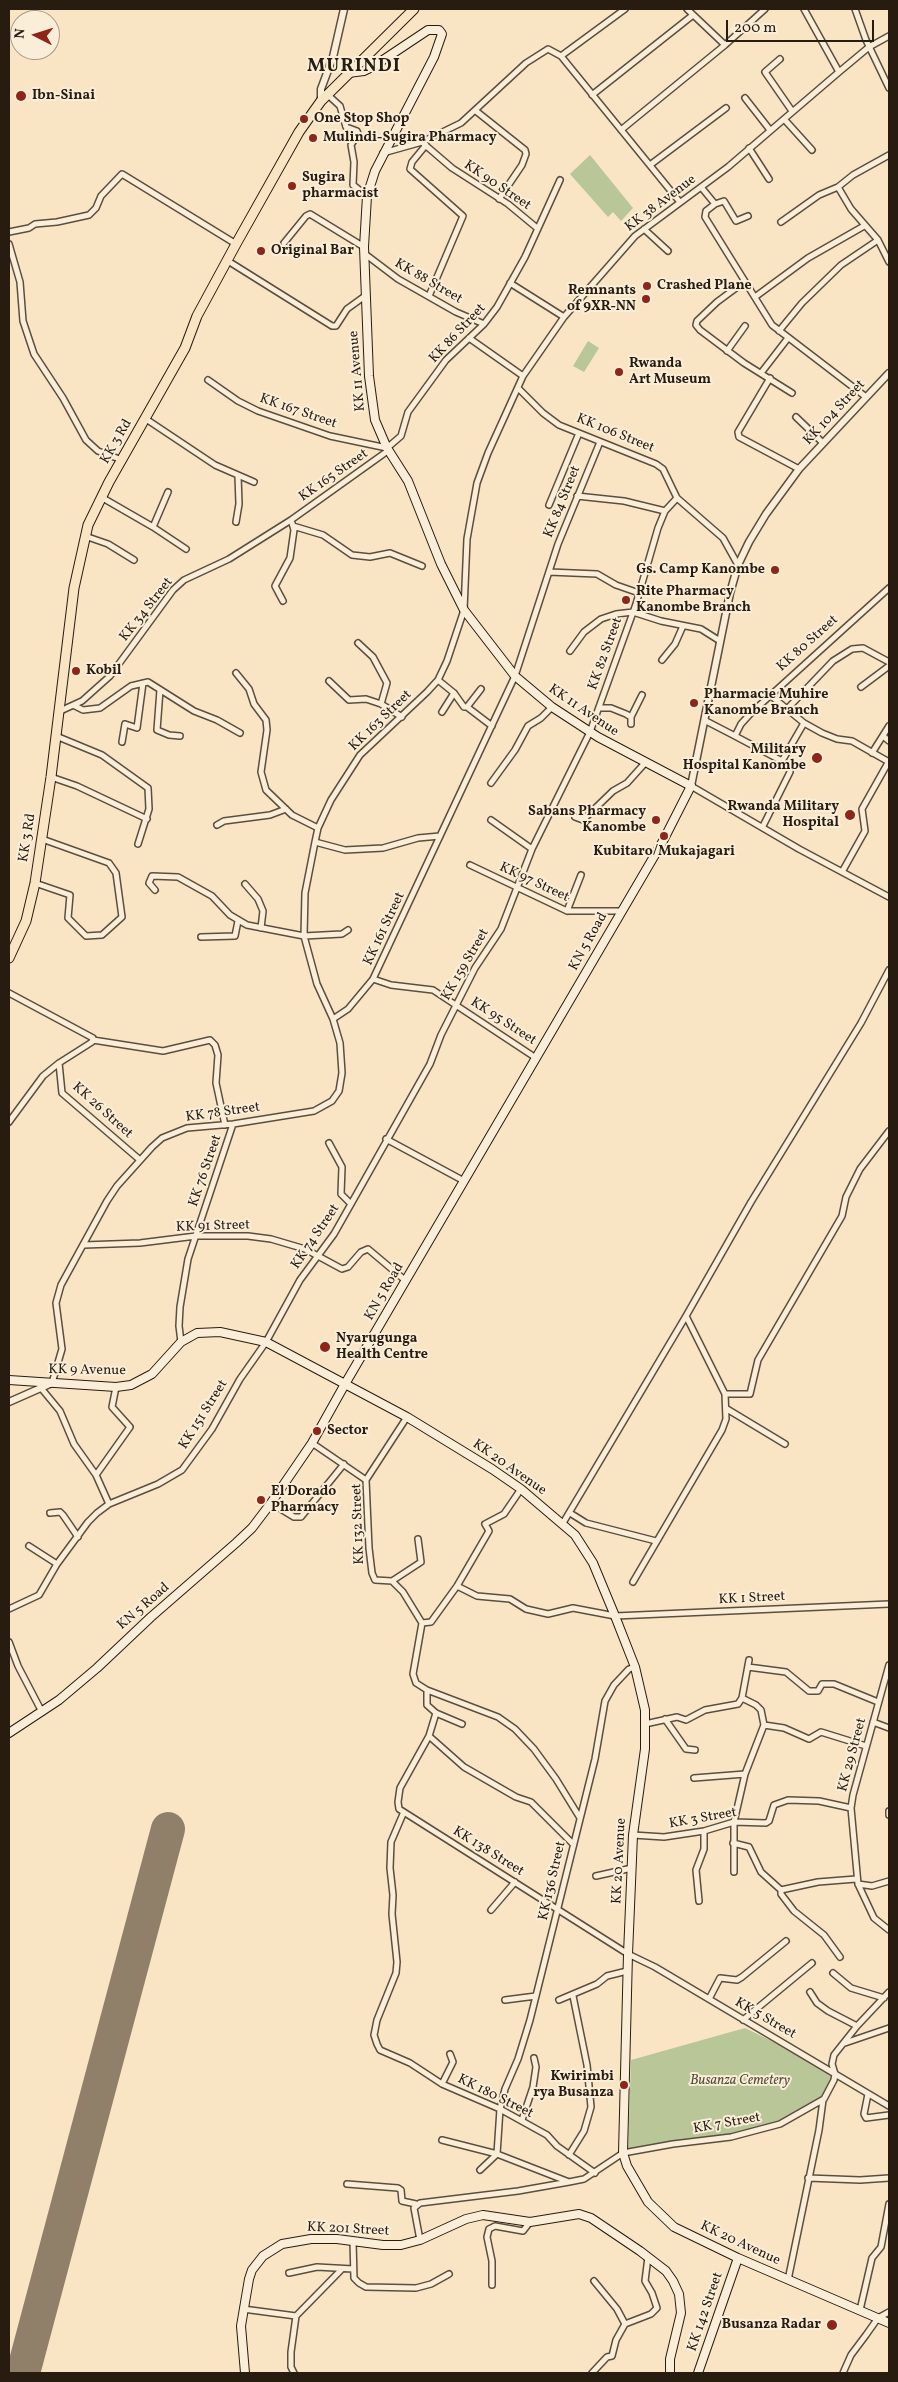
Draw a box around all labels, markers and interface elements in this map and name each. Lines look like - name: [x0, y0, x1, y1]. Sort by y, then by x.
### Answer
- north arrow: [10, 10, 60, 60]
- scale bar: [728, 10, 876, 42]
- text: 200 m: [734, 18, 777, 39]
- text: N: [11, 28, 30, 40]
- district label: MURINDI: [306, 57, 402, 79]
- place label: Ibn-Sinai: [32, 88, 95, 104]
- marker: Ibn-Sinai: [14, 89, 28, 103]
- place label: One Stop Shop: [314, 111, 409, 127]
- marker: One Stop Shop: [298, 113, 310, 125]
- place label: Mulindi-Sugira Pharmacy: [323, 130, 497, 146]
- marker: Mulindi-Sugira Pharmacy: [307, 132, 319, 144]
- street label: KK 90 Street: [460, 157, 534, 215]
- place label: Sugira pharmacist: [302, 170, 378, 202]
- street label: KK 38 Avenue: [622, 172, 700, 236]
- marker: Sugira pharmacist: [286, 180, 298, 192]
- place label: Original Bar: [271, 243, 354, 259]
- marker: Original Bar: [255, 245, 267, 257]
- street label: KK 88 Street: [391, 256, 465, 308]
- place label: Crashed Plane: [657, 278, 752, 294]
- marker: Crashed Plane: [641, 280, 653, 292]
- place label: Remnants of 9XR-NN: [567, 283, 636, 316]
- marker: Remnants of 9XR-NN: [640, 293, 652, 305]
- street label: KK 86 Street: [426, 301, 490, 367]
- street label: KK 11 Avenue: [346, 330, 370, 412]
- place label: Rwanda Art Museum: [629, 356, 711, 388]
- marker: Rwanda Art Museum: [613, 366, 625, 378]
- street label: KK 104 Street: [801, 377, 869, 449]
- street label: KK 167 Street: [257, 391, 339, 433]
- street label: KK 106 Street: [574, 411, 656, 457]
- street label: KK 3 Rd: [97, 417, 137, 467]
- street label: KK 165 Street: [296, 446, 372, 506]
- street label: KK 84 Street: [541, 463, 585, 541]
- place label: Gs. Camp Kanombe: [636, 562, 765, 578]
- marker: Gs. Camp Kanombe: [769, 564, 781, 576]
- street label: KK 34 Street: [117, 575, 177, 645]
- place label: Rite Pharmacy Kanombe Branch: [636, 584, 751, 616]
- marker: Rite Pharmacy Kanombe Branch: [620, 594, 632, 606]
- street label: KK 80 Street: [774, 612, 842, 676]
- street label: KK 82 Street: [585, 615, 627, 693]
- place label: Kobil: [86, 663, 122, 679]
- marker: Kobil: [70, 665, 82, 677]
- street label: KK 11 Avenue: [545, 681, 621, 741]
- street label: KK 163 Street: [346, 687, 416, 755]
- place label: Pharmacie Muhire Kanombe Branch: [704, 687, 828, 720]
- marker: Pharmacie Muhire Kanombe Branch: [688, 697, 700, 709]
- place label: Military Hospital Kanombe: [683, 742, 806, 774]
- marker: Military Hospital Kanombe: [810, 751, 824, 765]
- place label: Rwanda Military Hospital: [728, 799, 839, 832]
- place label: Sabans Pharmacy Kanombe: [528, 804, 646, 836]
- marker: Rwanda Military Hospital: [843, 808, 857, 822]
- street label: KK 3 Rd: [16, 813, 40, 863]
- marker: Sabans Pharmacy Kanombe: [650, 814, 662, 826]
- marker: Kubitaro/Mukajagari: [658, 830, 670, 842]
- place label: Kubitaro/Mukajagari: [593, 844, 735, 860]
- street label: KK 97 Street: [496, 859, 572, 907]
- street label: KK 161 Street: [361, 890, 409, 968]
- street label: KN 5 Road: [566, 910, 612, 974]
- street label: KK 159 Street: [439, 926, 493, 1004]
- street label: KK 95 Street: [467, 994, 539, 1050]
- street label: KK 26 Street: [68, 1079, 136, 1143]
- street label: KK 78 Street: [185, 1099, 261, 1127]
- street label: KK 76 Street: [186, 1133, 226, 1209]
- street label: KK 74 Street: [288, 1201, 344, 1273]
- street label: KK 91 Street: [176, 1217, 250, 1237]
- street label: KN 5 Road: [362, 1260, 408, 1324]
- place label: Nyarugunga Health Centre: [336, 1331, 428, 1364]
- marker: Nyarugunga Health Centre: [318, 1340, 332, 1354]
- street label: KK 9 Avenue: [48, 1362, 126, 1380]
- street label: KK 151 Street: [176, 1377, 232, 1453]
- place label: Sector: [327, 1423, 368, 1439]
- marker: Sector: [311, 1425, 323, 1437]
- street label: KK 20 Avenue: [469, 1436, 549, 1500]
- street label: KK 132 Street: [349, 1483, 369, 1565]
- place label: El Dorado Pharmacy: [271, 1484, 339, 1516]
- marker: El Dorado Pharmacy: [255, 1494, 267, 1506]
- street label: KN 5 Road: [114, 1580, 174, 1634]
- street label: KK 1 Street: [718, 1589, 786, 1609]
- street label: KK 29 Street: [835, 1716, 871, 1794]
- street label: KK 3 Street: [668, 1805, 738, 1833]
- street label: KK 20 Avenue: [609, 1818, 631, 1904]
- street label: KK 138 Street: [449, 1823, 527, 1881]
- street label: KK 136 Street: [536, 1840, 570, 1922]
- street label: KK 5 Street: [731, 1995, 799, 2043]
- place label: Kwirimbi rya Busanza: [533, 2069, 614, 2102]
- street label: KK 180 Street: [454, 2071, 536, 2123]
- park label: Busanza Cemetery: [690, 2073, 790, 2089]
- marker: Kwirimbi rya Busanza: [618, 2079, 630, 2091]
- street label: KK 7 Street: [692, 2110, 762, 2138]
- street label: KK 20 Avenue: [697, 2218, 783, 2270]
- street label: KK 201 Street: [306, 2219, 390, 2241]
- street label: KK 142 Street: [685, 2270, 727, 2354]
- place label: Busanza Radar: [722, 2317, 821, 2333]
- marker: Busanza Radar: [825, 2318, 839, 2332]

